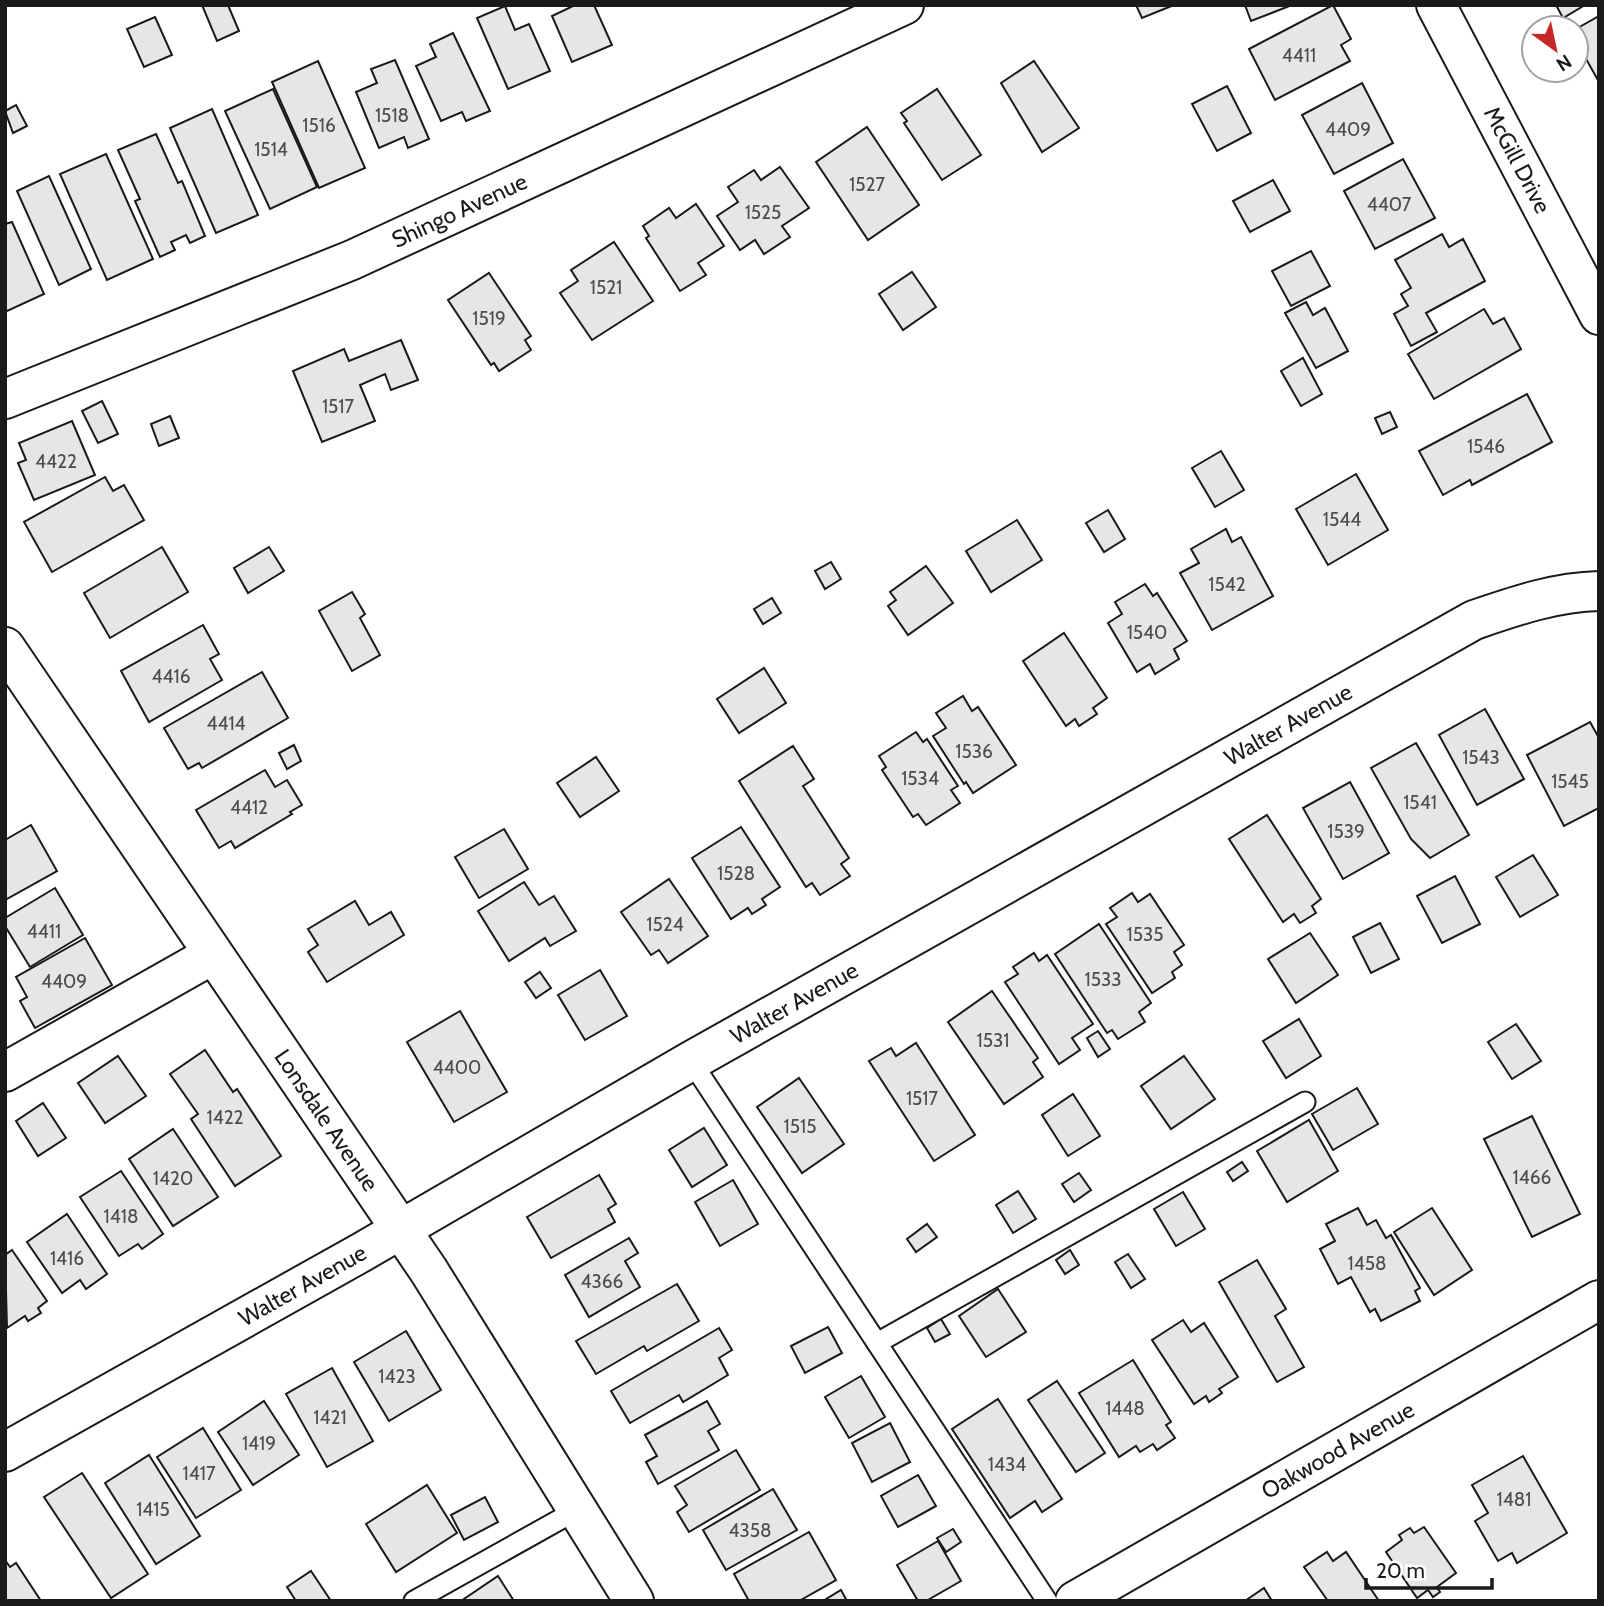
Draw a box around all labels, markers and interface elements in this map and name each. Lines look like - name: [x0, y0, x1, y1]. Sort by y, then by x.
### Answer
- north arrow: [1520, 14, 1590, 84]
- house number: 4411: [1282, 44, 1316, 67]
- text: N: [1552, 50, 1576, 76]
- street label: McGill Drive: [1478, 102, 1557, 218]
- house number: 1518: [375, 104, 409, 127]
- house number: 1516: [302, 114, 336, 137]
- house number: 4409: [1325, 118, 1371, 141]
- house number: 1514: [254, 138, 288, 161]
- street label: Shingo Avenue: [387, 167, 532, 254]
- house number: 1527: [849, 173, 885, 196]
- house number: 4407: [1367, 193, 1412, 216]
- house number: 1525: [745, 201, 781, 224]
- house number: 1521: [590, 276, 622, 299]
- house number: 1519: [472, 307, 506, 330]
- house number: 1517: [322, 395, 355, 418]
- house number: 1546: [1467, 435, 1505, 458]
- house number: 4422: [35, 450, 77, 473]
- house number: 1544: [1323, 508, 1361, 531]
- house number: 1542: [1208, 573, 1246, 596]
- house number: 1540: [1127, 621, 1167, 644]
- house number: 4416: [152, 665, 190, 688]
- street label: Walter Avenue: [1219, 677, 1357, 772]
- house number: 4414: [206, 712, 246, 735]
- house number: 1536: [955, 740, 993, 763]
- house number: 1543: [1462, 746, 1500, 769]
- house number: 1534: [901, 767, 939, 790]
- house number: 1545: [1551, 770, 1589, 793]
- house number: 1541: [1403, 791, 1437, 814]
- house number: 4412: [230, 796, 268, 819]
- house number: 1539: [1327, 820, 1365, 843]
- house number: 1528: [717, 862, 755, 885]
- house number: 1524: [646, 913, 684, 936]
- house number: 4411: [27, 920, 61, 943]
- house number: 1535: [1126, 923, 1164, 946]
- street label: Walter Avenue: [725, 956, 863, 1050]
- house number: 1533: [1084, 968, 1122, 991]
- house number: 4409: [41, 970, 87, 993]
- house number: 1531: [977, 1029, 1009, 1052]
- street label: Lonsdale Avenue: [268, 1044, 385, 1197]
- house number: 4400: [433, 1056, 481, 1079]
- house number: 1517: [906, 1087, 939, 1110]
- house number: 1422: [206, 1106, 244, 1129]
- house number: 1515: [784, 1115, 816, 1138]
- house number: 1466: [1513, 1166, 1551, 1189]
- house number: 1420: [153, 1167, 193, 1190]
- house number: 1418: [104, 1205, 138, 1228]
- street label: Walter Avenue: [234, 1238, 372, 1332]
- house number: 1416: [50, 1247, 84, 1270]
- house number: 1458: [1348, 1252, 1386, 1275]
- house number: 4366: [581, 1270, 623, 1293]
- house number: 1423: [378, 1365, 416, 1388]
- street label: Oakwood Avenue: [1256, 1395, 1419, 1505]
- house number: 1448: [1105, 1397, 1145, 1420]
- house number: 1421: [313, 1406, 347, 1429]
- house number: 1419: [242, 1432, 276, 1455]
- house number: 1434: [988, 1453, 1026, 1476]
- house number: 1417: [183, 1462, 216, 1485]
- house number: 1481: [1497, 1488, 1531, 1511]
- house number: 1415: [136, 1498, 170, 1521]
- house number: 4358: [728, 1519, 772, 1542]
- scale bar: [1366, 1546, 1492, 1590]
- text: 20 m: [1376, 1558, 1425, 1583]

